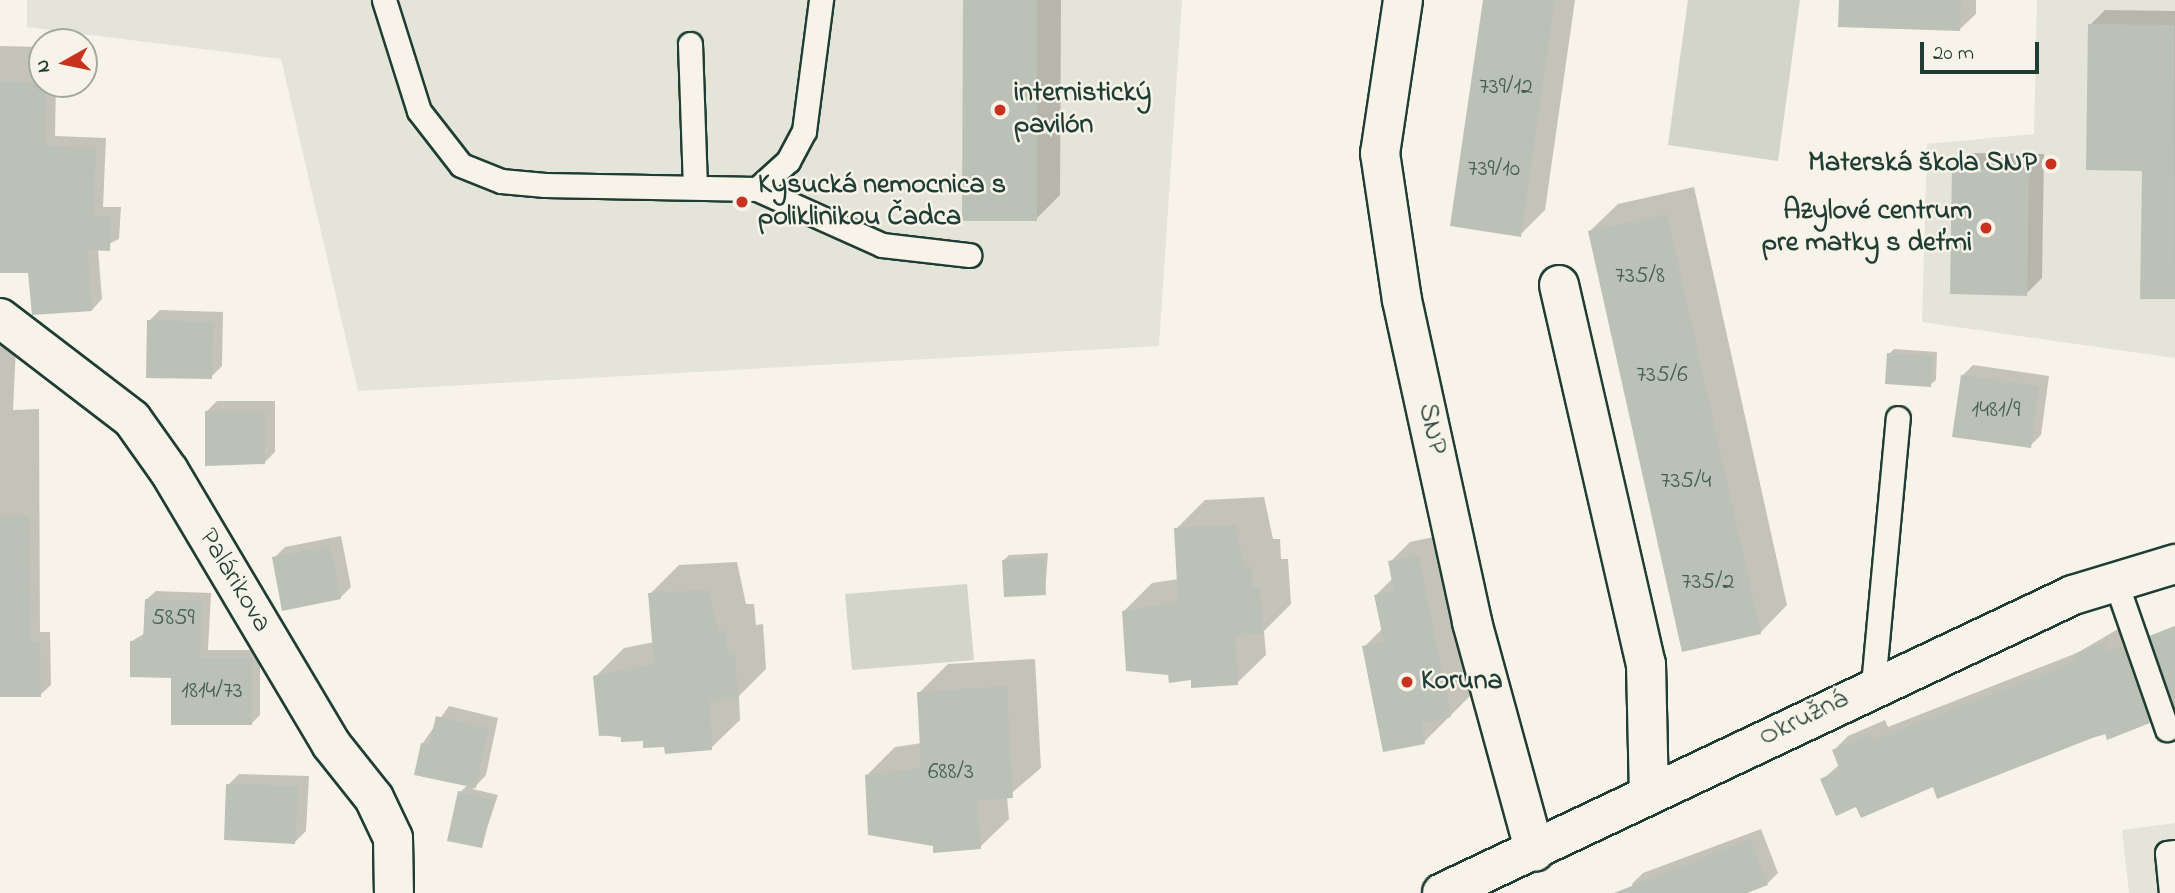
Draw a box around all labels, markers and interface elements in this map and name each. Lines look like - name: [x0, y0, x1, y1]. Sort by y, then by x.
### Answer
- north arrow: [28, 28, 98, 98]
- scale bar: [1923, 28, 2042, 72]
- text: 20 m: [1933, 39, 1974, 69]
- text: N: [29, 58, 58, 75]
- house number: 739/12: [1479, 74, 1533, 102]
- place label: internistický pavilón: [1014, 77, 1151, 143]
- marker: internistický pavilón: [992, 102, 1008, 118]
- place label: Materská škola SNP: [1808, 147, 2037, 181]
- house number: 739/10: [1468, 156, 1520, 184]
- marker: Materská škola SNP: [2043, 156, 2059, 172]
- place label: Kysucká nemocnica s poliklinikou Čadca: [758, 169, 1006, 235]
- marker: Kysucká nemocnica s poliklinikou Čadca: [732, 192, 752, 212]
- place label: Azylové centrum pre matky s deťmi: [1762, 195, 1972, 261]
- marker: Azylové centrum pre matky s deťmi: [1978, 220, 1994, 236]
- house number: 735/8: [1615, 263, 1665, 291]
- house number: 735/6: [1636, 362, 1688, 390]
- house number: 1481/9: [1972, 397, 2020, 425]
- street label: SNP: [1409, 400, 1453, 458]
- house number: 735/4: [1661, 468, 1711, 496]
- street label: Palárikova: [190, 523, 278, 639]
- house number: 735/2: [1682, 569, 1734, 597]
- house number: 5859: [151, 605, 195, 633]
- place label: Koruna: [1421, 665, 1503, 699]
- marker: Koruna: [1399, 674, 1415, 690]
- house number: 1814/73: [181, 678, 243, 706]
- street label: Okružná: [1754, 683, 1854, 755]
- house number: 688/3: [928, 759, 974, 787]

